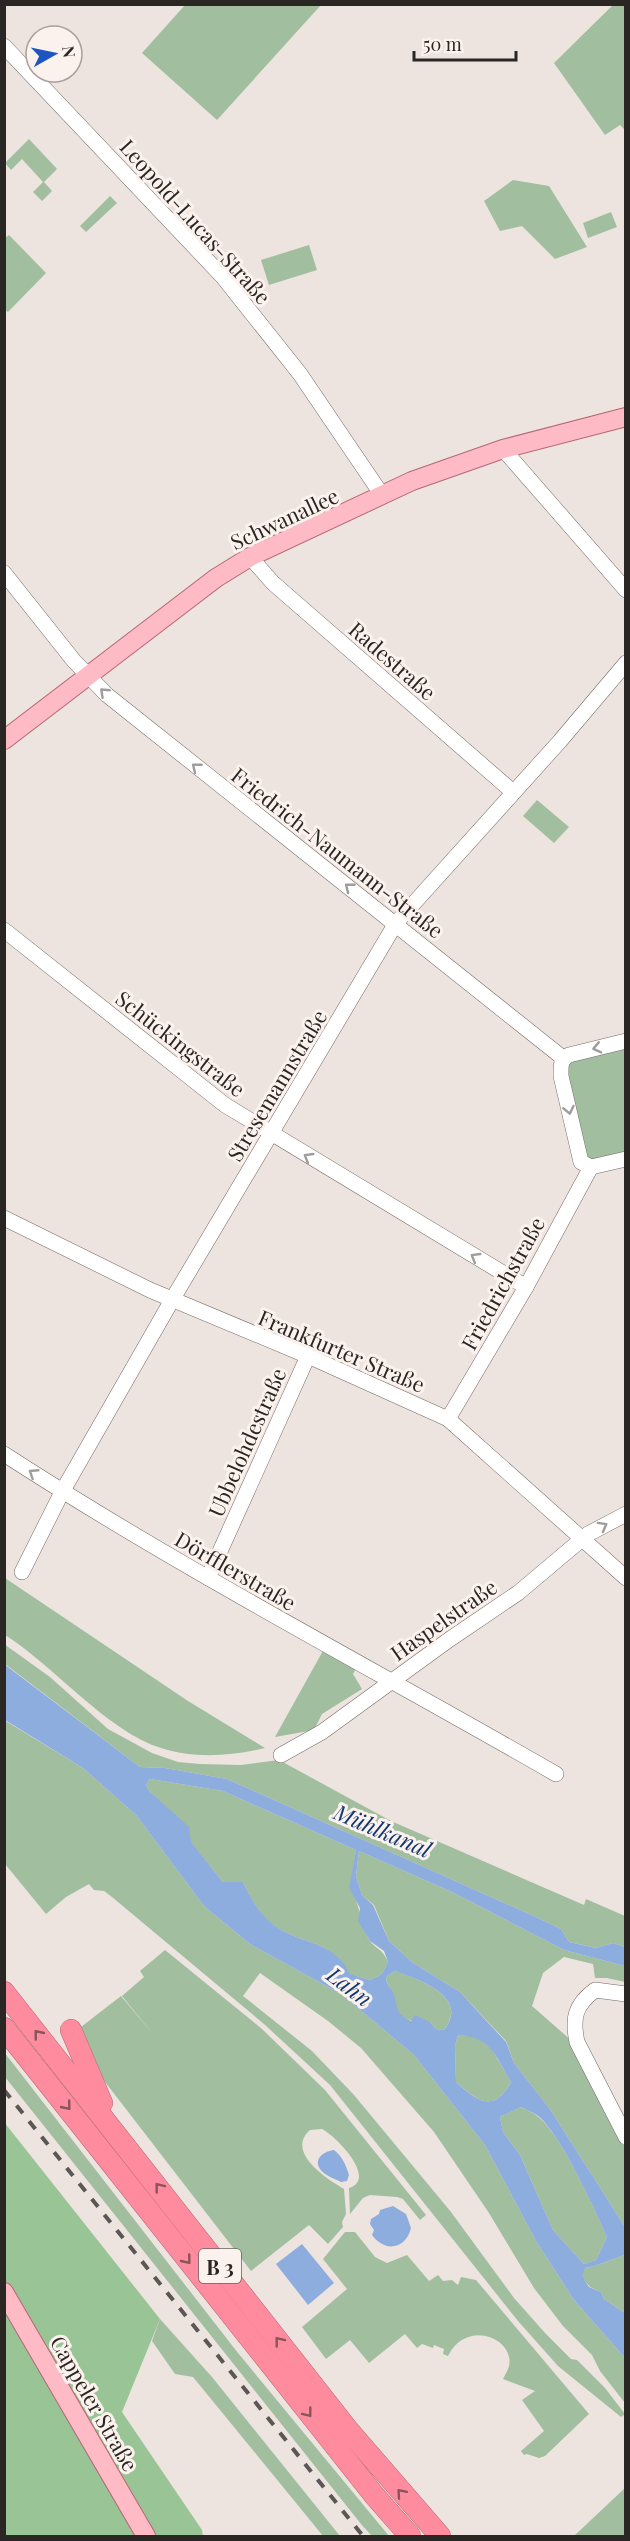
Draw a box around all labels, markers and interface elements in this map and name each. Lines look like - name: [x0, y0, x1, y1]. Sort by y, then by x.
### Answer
- north arrow: [24, 24, 84, 84]
- scale bar: [414, 24, 516, 62]
- text: 50 m: [423, 32, 462, 56]
- text: N: [58, 44, 81, 59]
- street label: Leopold-Lucas-Straße: [114, 133, 278, 309]
- street label: Schwanallee: [225, 481, 343, 555]
- street label: Radestraße: [344, 615, 442, 705]
- one-way arrow: [101, 689, 112, 700]
- street label: Friedrich-Naumann-Straße: [226, 760, 450, 944]
- one-way arrow: [192, 763, 203, 774]
- one-way arrow: [345, 884, 356, 895]
- street label: Schückingstraße: [111, 984, 251, 1102]
- street label: Stresemannstraße: [220, 1004, 332, 1166]
- one-way arrow: [593, 1041, 603, 1054]
- one-way arrow: [561, 1105, 574, 1115]
- one-way arrow: [304, 1152, 314, 1164]
- street label: Friedrichstraße: [454, 1212, 550, 1354]
- one-way arrow: [471, 1252, 481, 1264]
- street label: Frankfurter Straße: [255, 1302, 429, 1398]
- street label: Ubbelohdestraße: [201, 1363, 291, 1521]
- one-way arrow: [29, 1469, 40, 1480]
- one-way arrow: [597, 1521, 607, 1533]
- street label: Dörfflerstraße: [171, 1524, 301, 1616]
- street label: Haspelstraße: [384, 1572, 502, 1666]
- water label: Mühlkanal: [329, 1796, 437, 1864]
- water label: Lahn: [321, 1959, 379, 2013]
- one-way arrow: [35, 2029, 46, 2040]
- one-way arrow: [60, 2100, 71, 2111]
- one-way arrow: [155, 2183, 166, 2194]
- road number: B 3: [199, 2249, 241, 2283]
- one-way arrow: [179, 2254, 190, 2265]
- street label: Cappeler Straße: [45, 2330, 145, 2476]
- one-way arrow: [275, 2336, 286, 2347]
- one-way arrow: [301, 2406, 312, 2417]
- one-way arrow: [397, 2489, 408, 2500]

